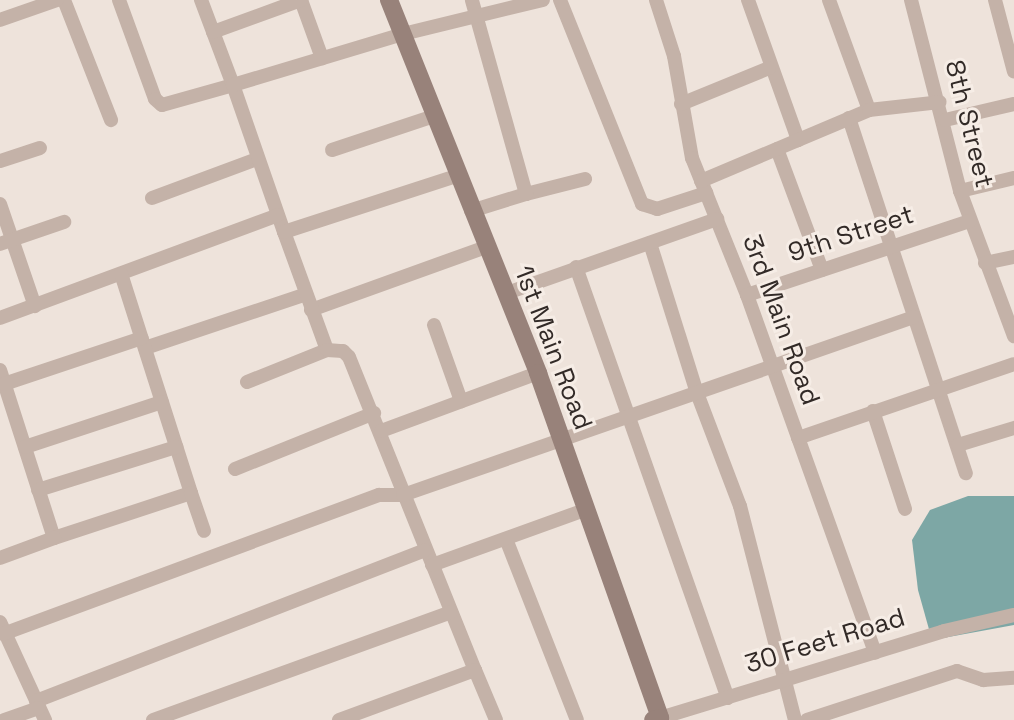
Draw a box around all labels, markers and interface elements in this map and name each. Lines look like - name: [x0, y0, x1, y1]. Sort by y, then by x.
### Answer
- street label: 8th Street: [938, 57, 1000, 191]
- street label: 9th Street: [784, 199, 918, 269]
- street label: 3rd Main Road: [736, 231, 826, 409]
- street label: 1st Main Road: [507, 262, 599, 434]
- street label: 30 Feet Road: [741, 602, 909, 680]

